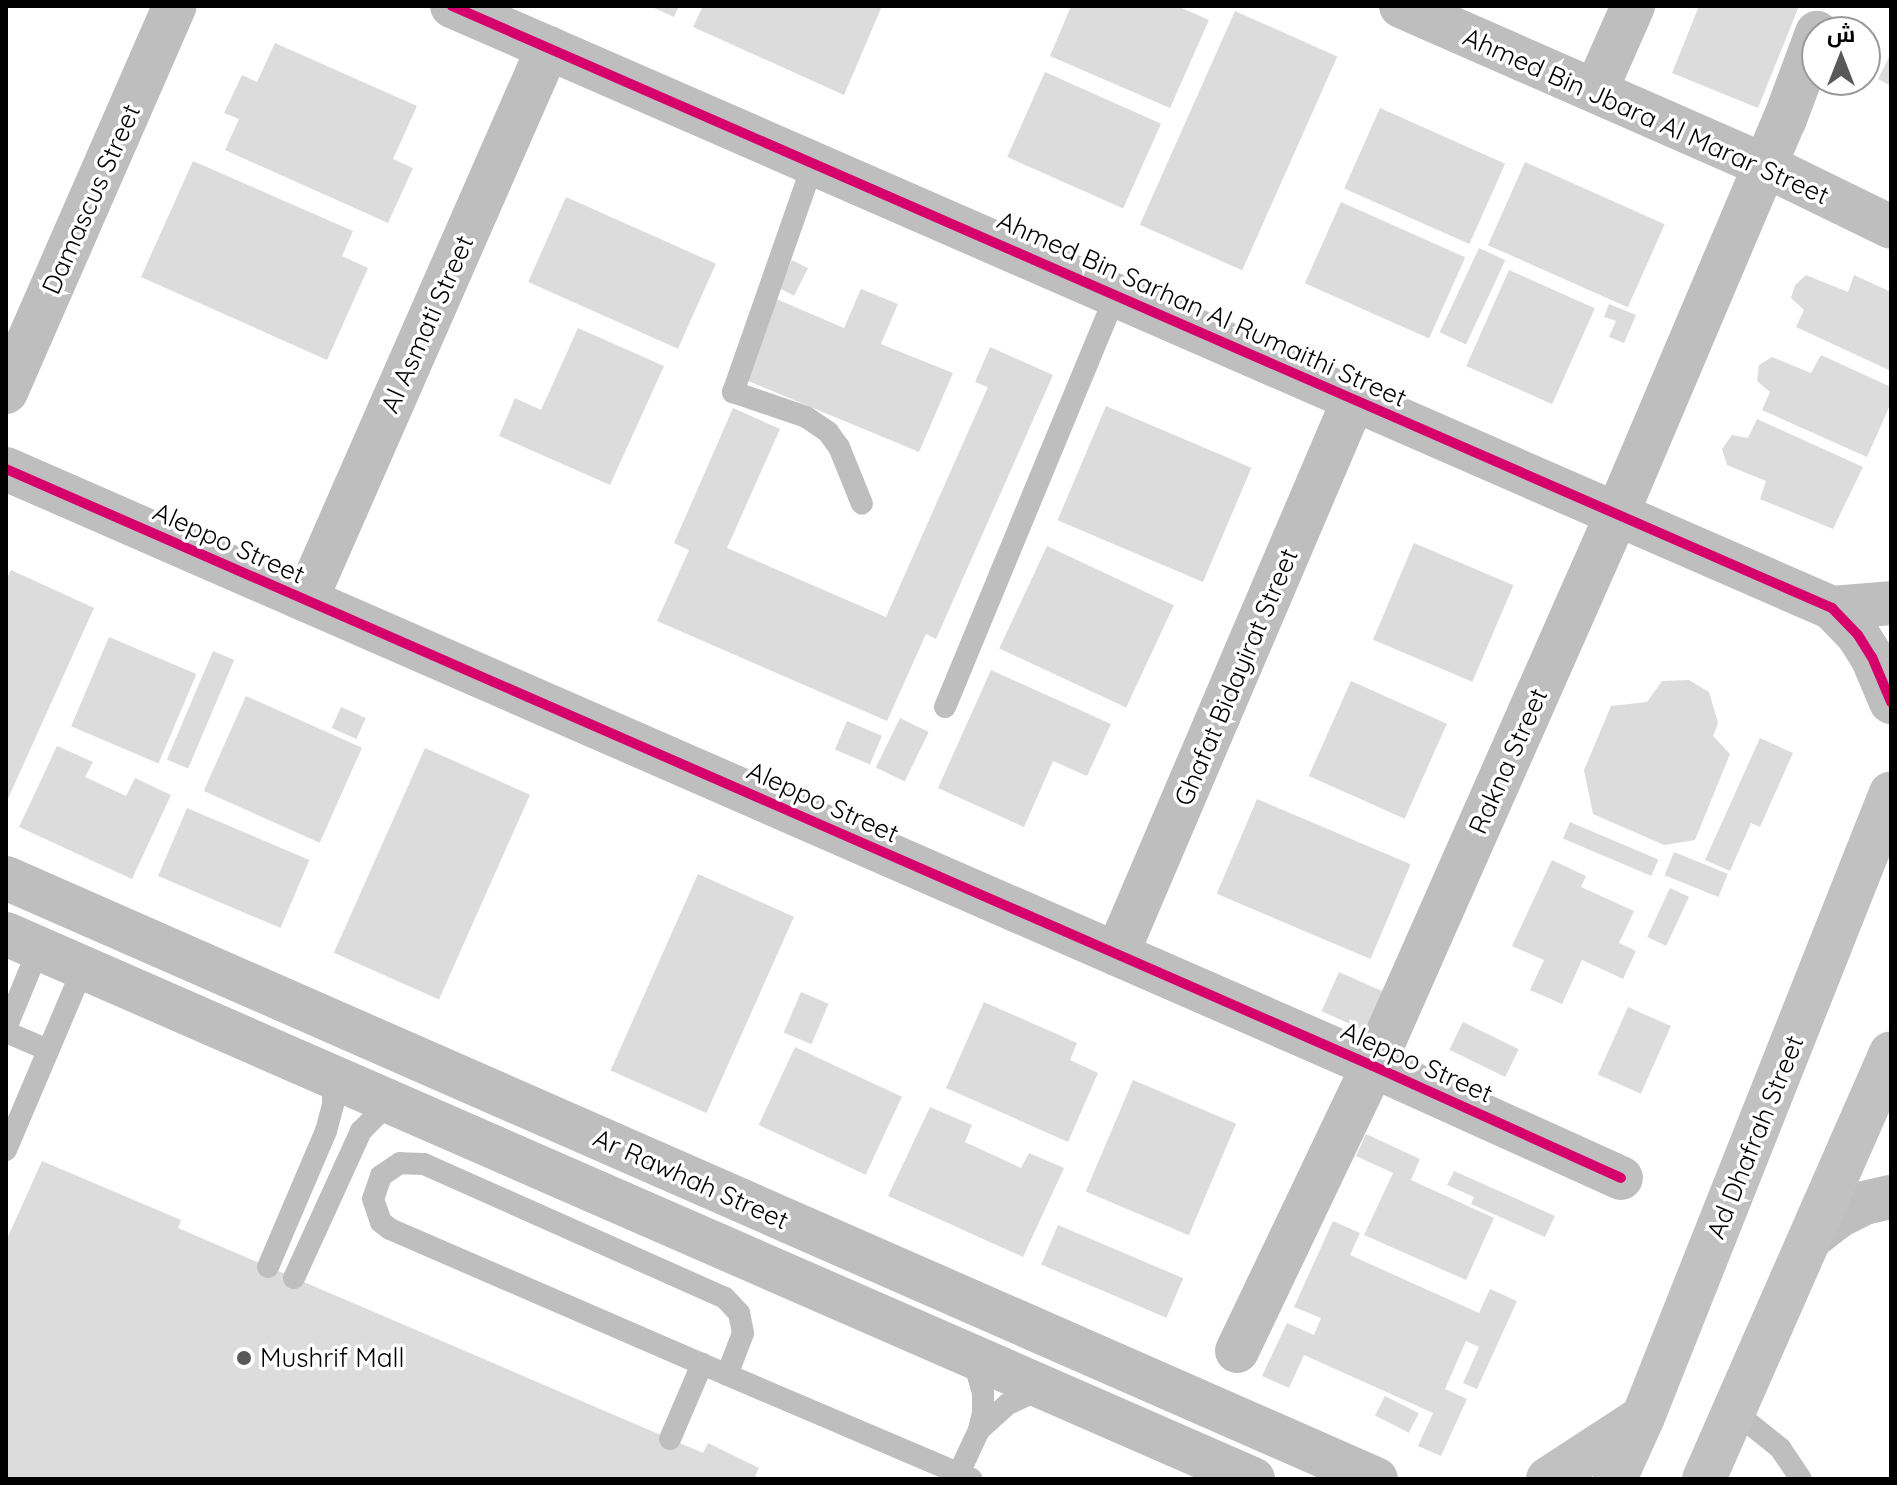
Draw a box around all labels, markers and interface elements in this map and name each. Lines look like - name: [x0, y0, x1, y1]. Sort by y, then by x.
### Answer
- north arrow: [1801, 16, 1881, 96]
- text: ش: [1827, 20, 1855, 48]
- street label: Ahmed Bin Jbara Al Marar Street: [1458, 21, 1834, 211]
- street label: Damascus Street: [35, 99, 147, 299]
- street label: Ahmed Bin Sarhan Al Rumaithi Street: [993, 204, 1411, 414]
- street label: Al Asmati Street: [374, 230, 480, 418]
- street label: Aleppo Street: [148, 496, 310, 590]
- street label: Ghafat Bidayirat Street: [1168, 544, 1304, 810]
- street label: Rakna Street: [1462, 683, 1554, 839]
- street label: Aleppo Street: [742, 755, 904, 849]
- street label: Aleppo Street: [1336, 1015, 1498, 1109]
- street label: Ad Dhafrah Street: [1700, 1031, 1810, 1243]
- street label: Ar Rawhah Street: [589, 1122, 793, 1236]
- place label: Mushrif Mall: [260, 1342, 405, 1374]
- marker: Mushrif Mall: [235, 1349, 253, 1367]

